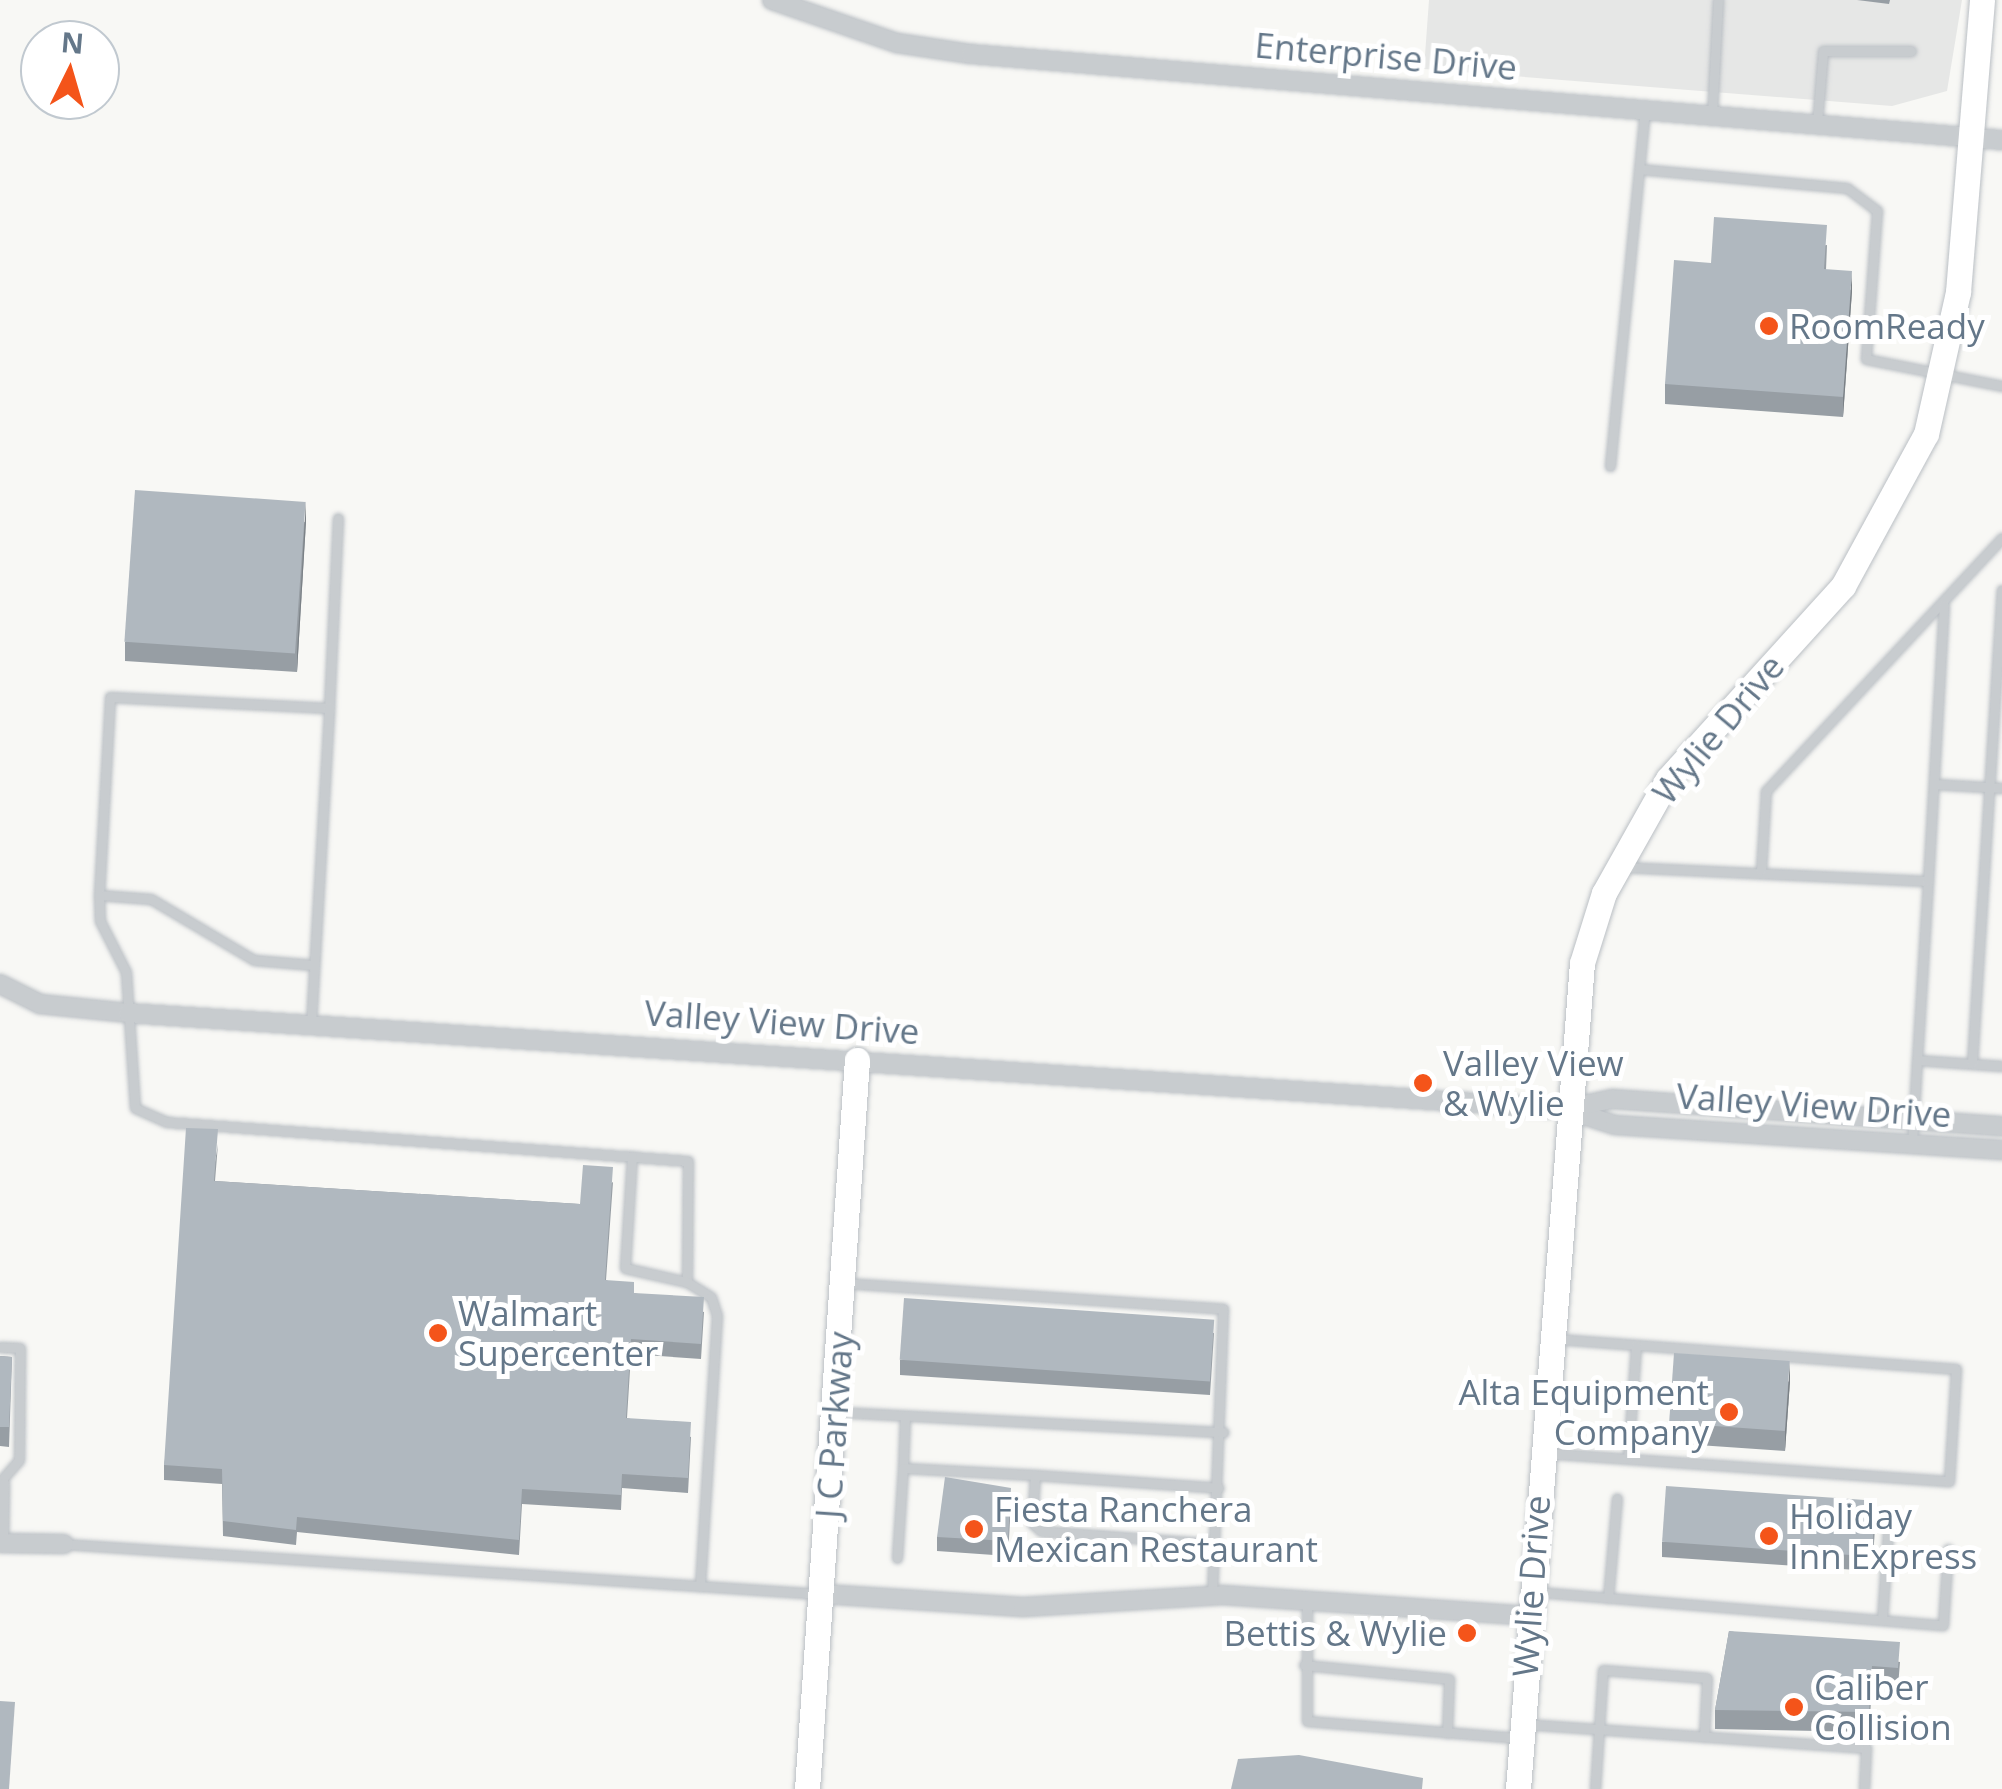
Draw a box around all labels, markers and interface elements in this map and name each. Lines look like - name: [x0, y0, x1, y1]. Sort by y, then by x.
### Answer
- north arrow: [20, 20, 120, 120]
- text: N: [59, 22, 85, 62]
- street label: Enterprise Drive: [1253, 24, 1519, 88]
- place label: RoomReady: [1789, 305, 1985, 347]
- marker: RoomReady: [1758, 315, 1780, 337]
- street label: Wylie Drive: [1643, 646, 1793, 812]
- street label: Valley View Drive: [643, 991, 921, 1053]
- place label: Valley View & Wylie: [1443, 1042, 1624, 1124]
- marker: Valley View & Wylie: [1412, 1072, 1434, 1094]
- street label: Valley View Drive: [1675, 1074, 1953, 1136]
- place label: Walmart Supercenter: [458, 1292, 658, 1374]
- marker: Walmart Supercenter: [427, 1322, 449, 1344]
- street label: J C Parkway: [807, 1330, 861, 1520]
- place label: Alta Equipment Company: [1458, 1371, 1709, 1453]
- marker: Alta Equipment Company: [1718, 1401, 1740, 1423]
- place label: Fiesta Ranchera Mexican Restaurant: [994, 1488, 1318, 1570]
- street label: Wylie Drive: [1504, 1494, 1558, 1678]
- place label: Holiday Inn Express: [1789, 1495, 1977, 1577]
- marker: Fiesta Ranchera Mexican Restaurant: [963, 1518, 985, 1540]
- marker: Holiday Inn Express: [1758, 1525, 1780, 1547]
- place label: Bettis & Wylie: [1223, 1612, 1447, 1654]
- marker: Bettis & Wylie: [1456, 1622, 1478, 1644]
- place label: Caliber Collision: [1814, 1666, 1952, 1748]
- marker: Caliber Collision: [1783, 1696, 1805, 1718]

